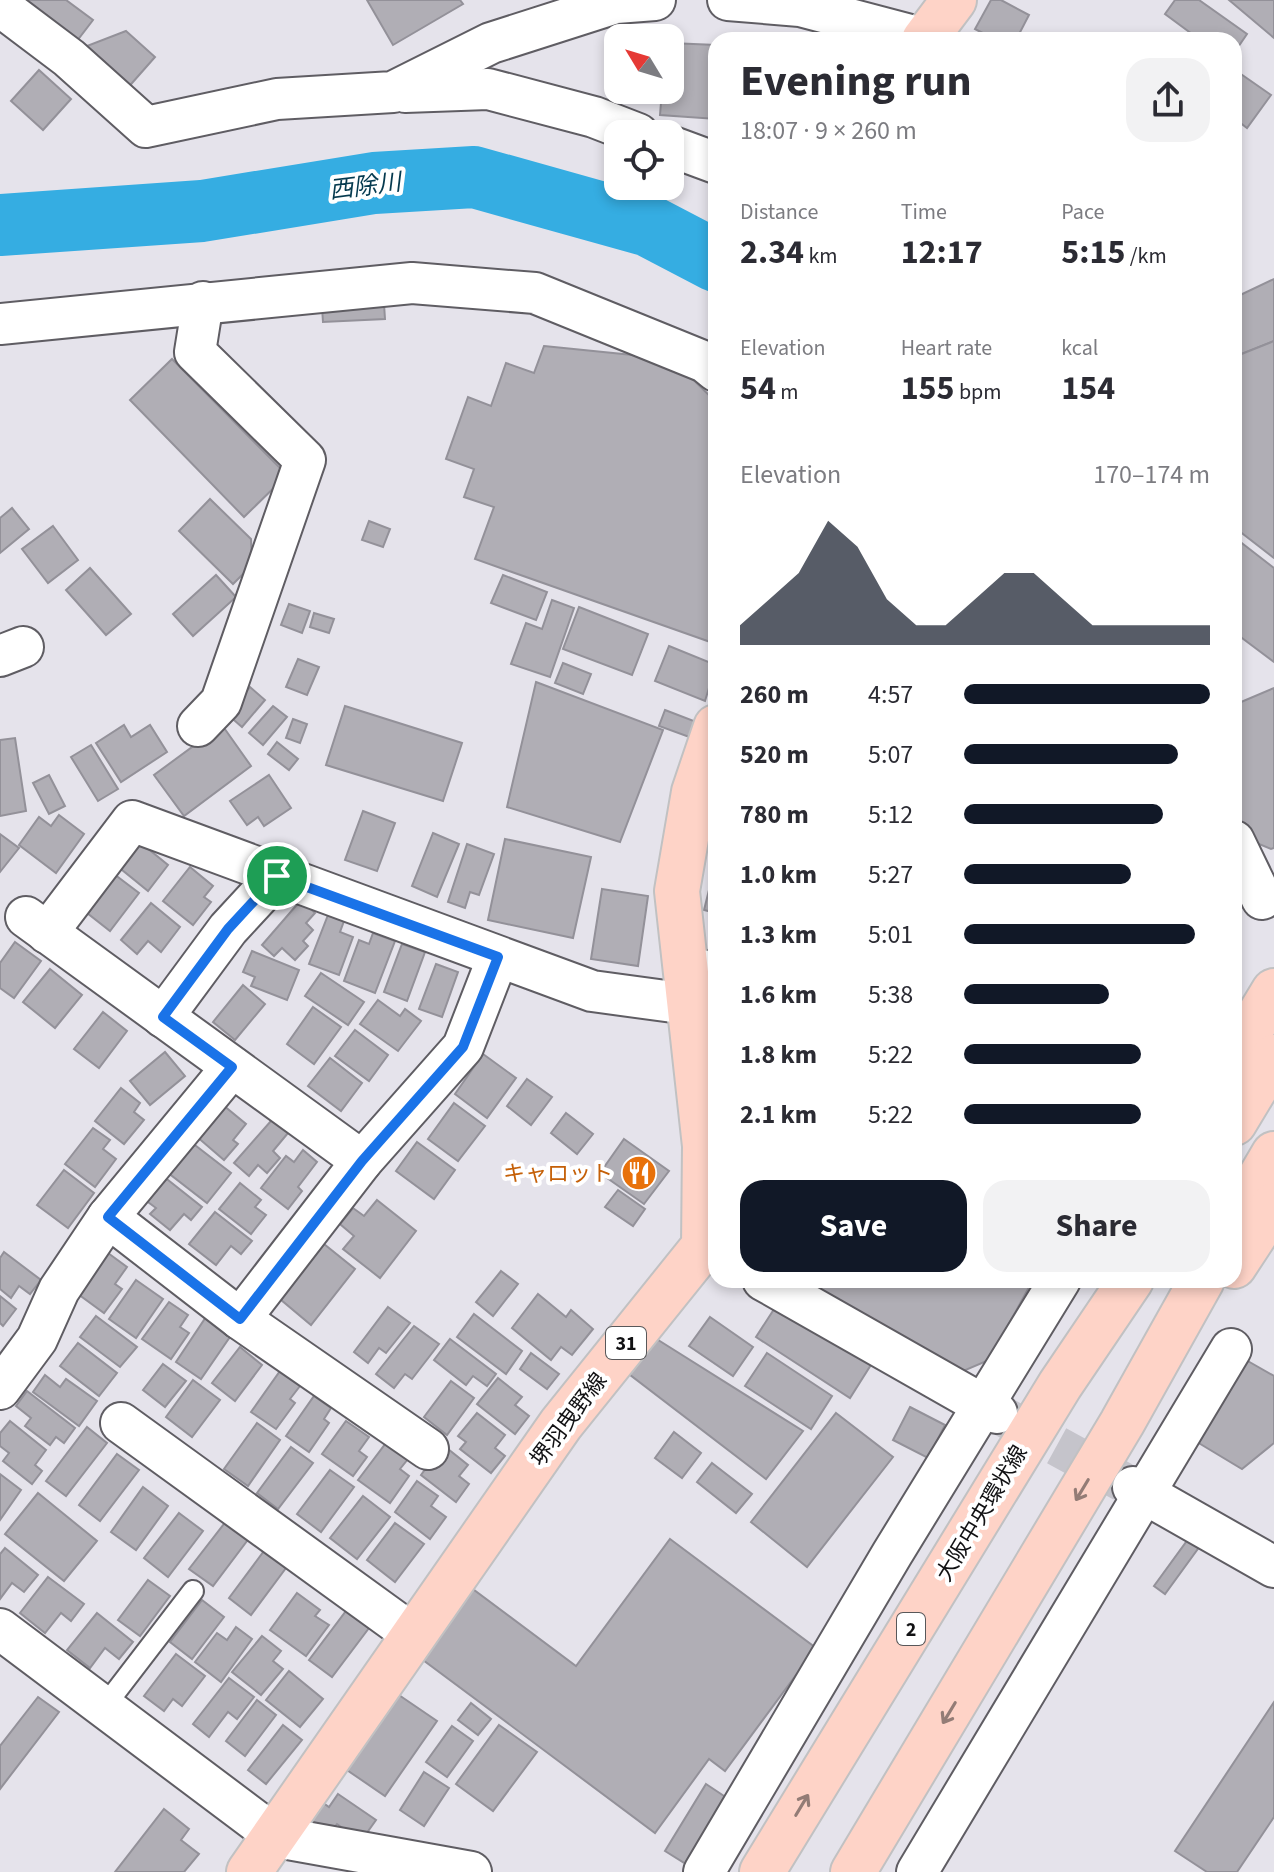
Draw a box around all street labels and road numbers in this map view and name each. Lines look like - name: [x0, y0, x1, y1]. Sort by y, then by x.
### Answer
- road number: 31: [606, 1327, 646, 1359]
- street label: 堺羽曳野線: [523, 1366, 615, 1473]
- street label: 大阪中央環状線: [928, 1439, 1035, 1588]
- road number: 2: [897, 1613, 925, 1645]

